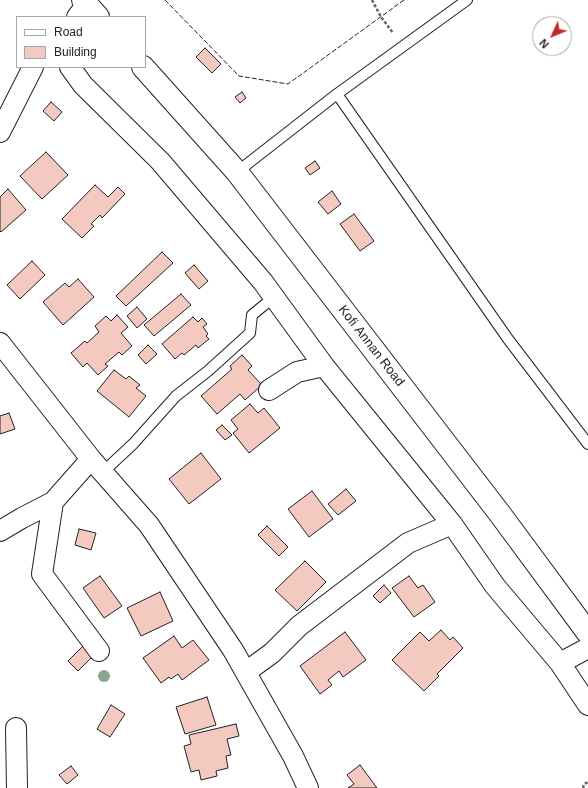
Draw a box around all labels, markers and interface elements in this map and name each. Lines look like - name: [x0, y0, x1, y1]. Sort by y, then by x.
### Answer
- legend: [16, 16, 146, 68]
- north arrow: [532, 16, 572, 56]
- text: Road: [54, 25, 83, 39]
- text: N: [537, 37, 551, 51]
- text: Building: [54, 45, 97, 59]
- street label: Kofi Annan Road: [335, 302, 407, 390]

